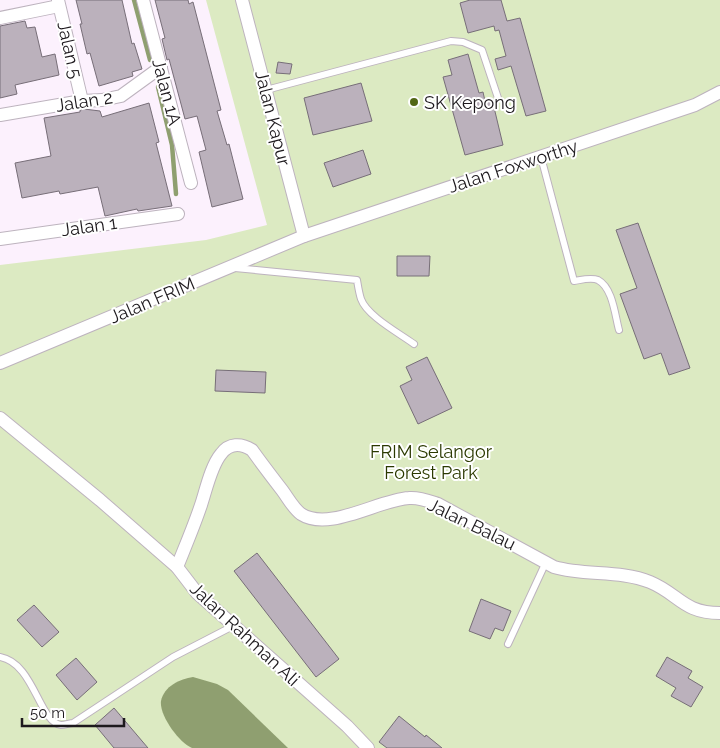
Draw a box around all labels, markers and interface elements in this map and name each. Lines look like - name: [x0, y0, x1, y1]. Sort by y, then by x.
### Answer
- street label: Jalan 5: [53, 19, 87, 81]
- street label: Jalan 1A: [148, 56, 186, 128]
- street label: Jalan Kapur: [251, 68, 295, 169]
- street label: Jalan 2: [54, 86, 114, 116]
- place label: SK Kepong: [424, 92, 516, 113]
- marker: SK Kepong: [408, 96, 420, 108]
- street label: Jalan Foxworthy: [446, 135, 581, 197]
- street label: Jalan 1: [60, 212, 118, 240]
- street label: Jalan FRIM: [106, 273, 198, 327]
- park label: FRIM Selangor Forest Park: [370, 441, 493, 483]
- street label: Jalan Balau: [425, 494, 519, 554]
- street label: Jalan Rahman Ali: [186, 578, 304, 690]
- scale bar: [22, 696, 125, 728]
- text: 50 m: [30, 704, 65, 722]

